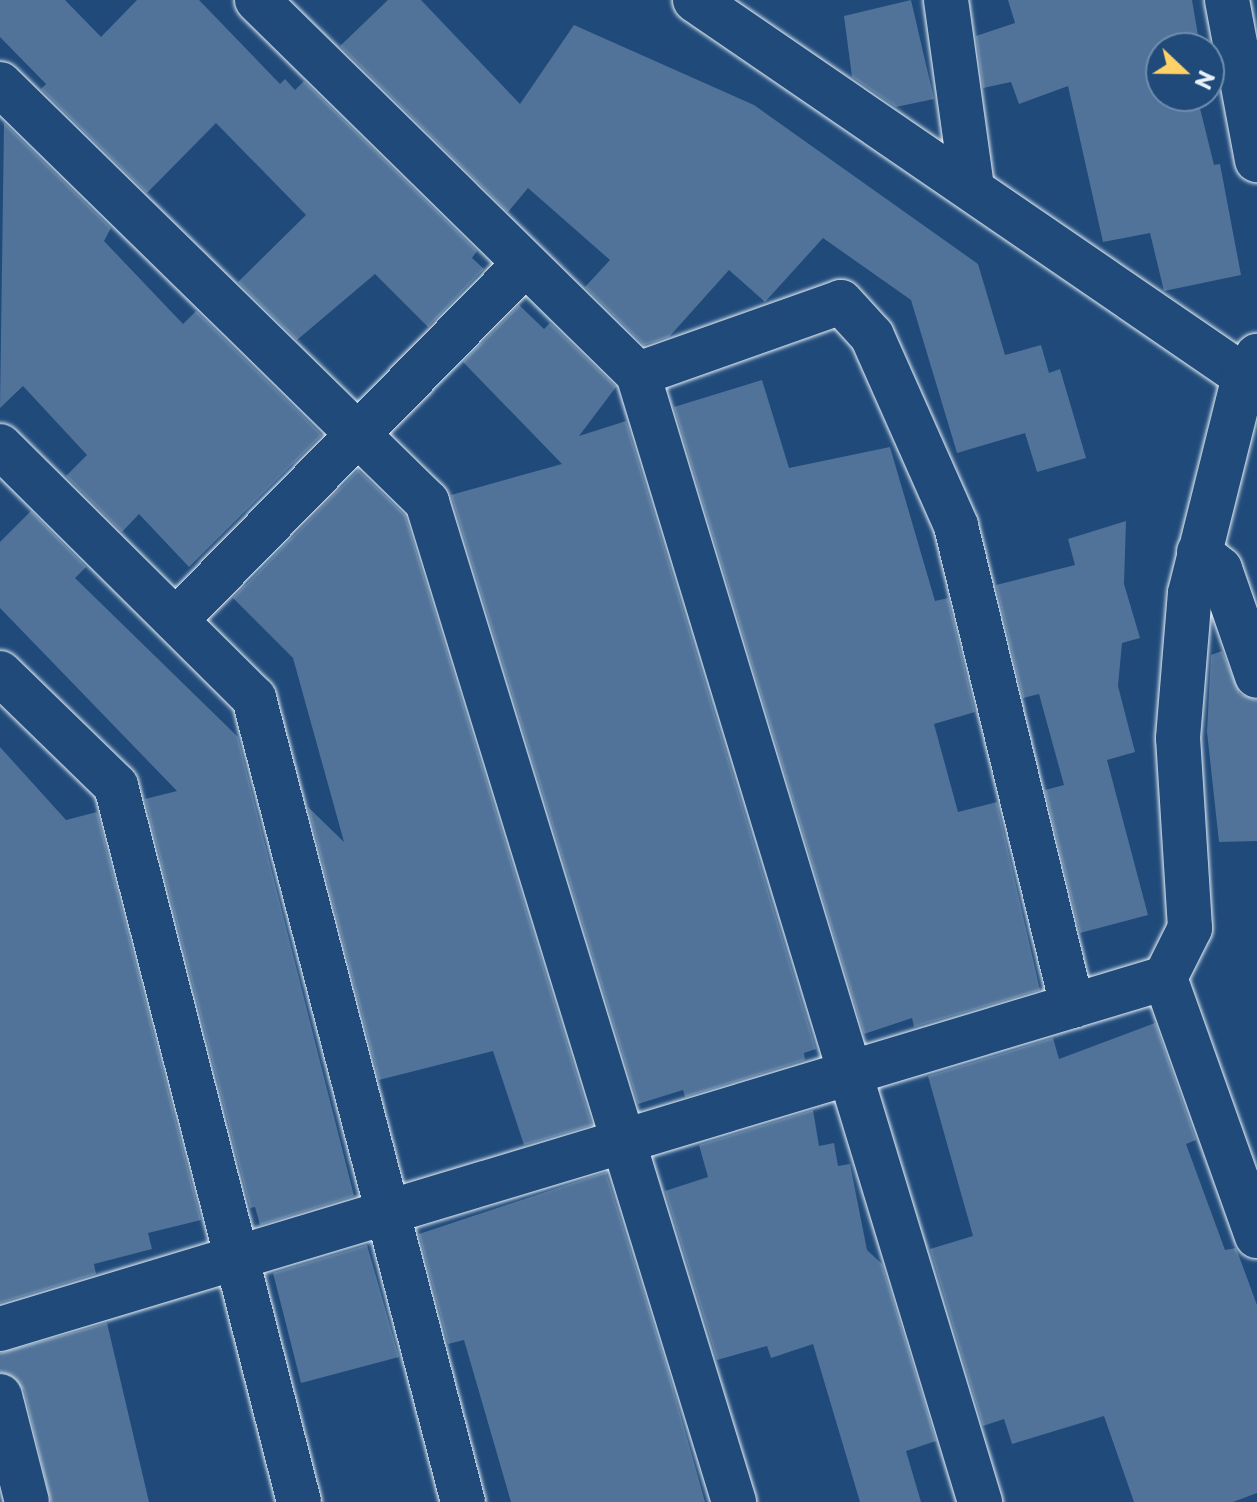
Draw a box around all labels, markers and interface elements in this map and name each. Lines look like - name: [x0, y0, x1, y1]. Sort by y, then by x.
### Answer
- north arrow: [1145, 32, 1225, 112]
- text: N: [1187, 66, 1224, 95]

